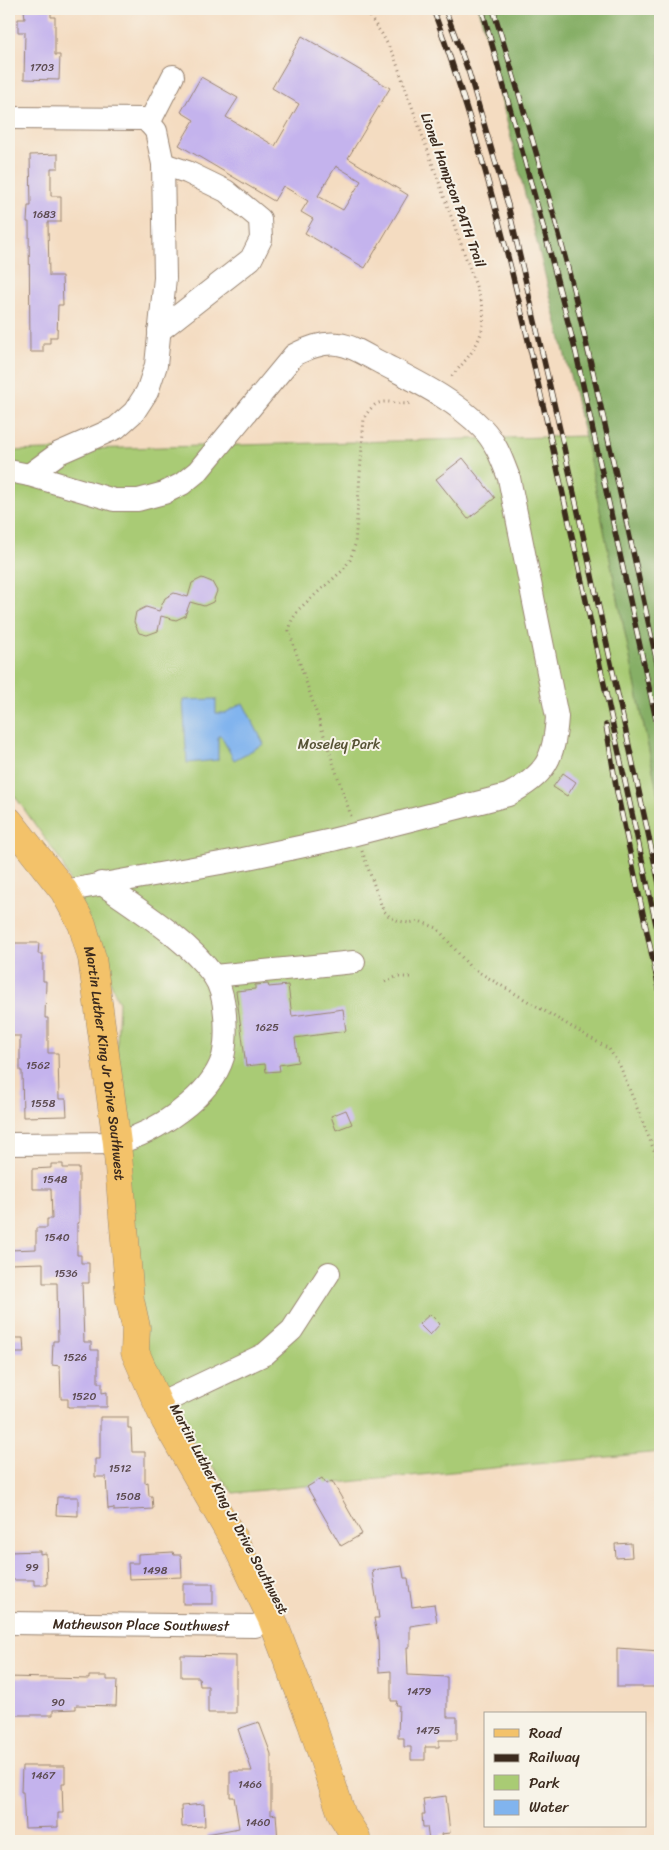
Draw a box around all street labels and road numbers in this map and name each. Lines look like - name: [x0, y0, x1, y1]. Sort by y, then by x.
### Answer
- street label: Lionel Hampton PATH Trail: [413, 109, 493, 272]
- street label: Martin Luther King Jr Drive Southwest: [77, 943, 133, 1181]
- street label: Martin Luther King Jr Drive Southwest: [163, 1399, 295, 1619]
- street label: Mathewson Place Southwest: [53, 1611, 231, 1638]

